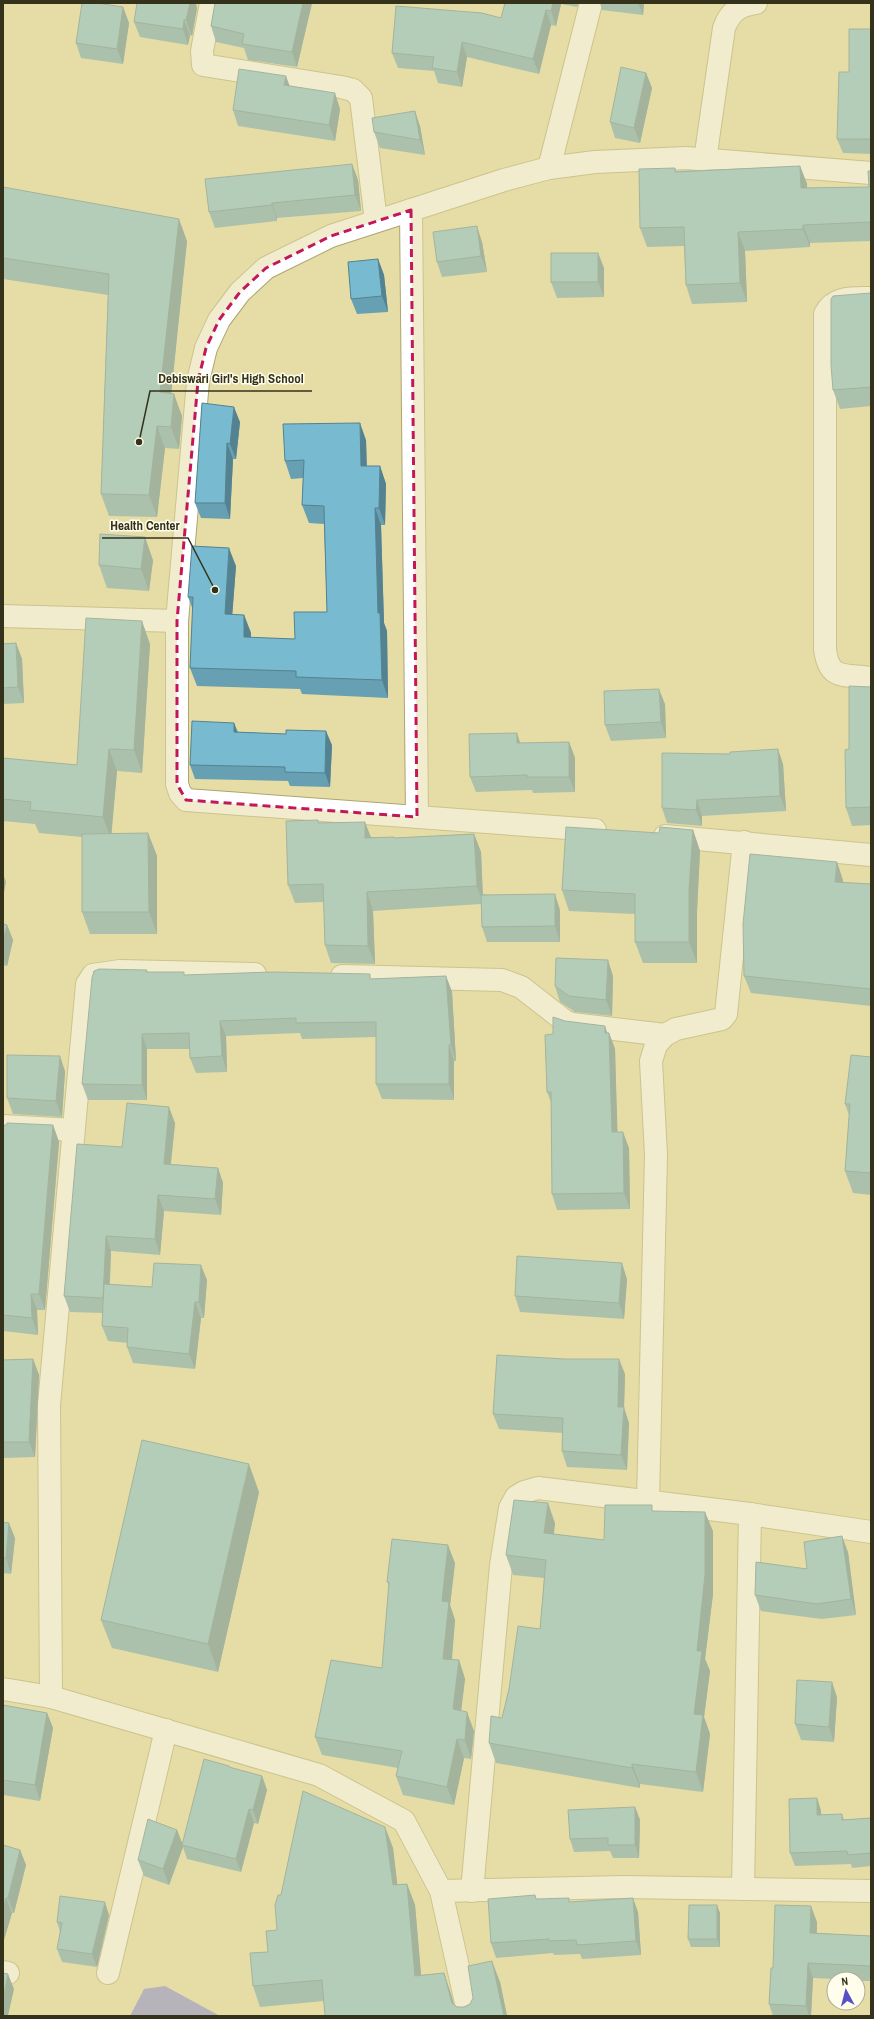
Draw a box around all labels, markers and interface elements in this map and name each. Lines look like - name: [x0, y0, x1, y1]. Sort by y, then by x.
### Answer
- callout: Debiswari Girl's High School: [150, 366, 312, 391]
- text: Debiswari Girl's High School: [158, 370, 304, 387]
- callout: Health Center: [102, 513, 188, 538]
- text: Health Center: [110, 517, 180, 534]
- north arrow: [826, 1971, 866, 2011]
- text: N: [841, 1974, 849, 1988]

